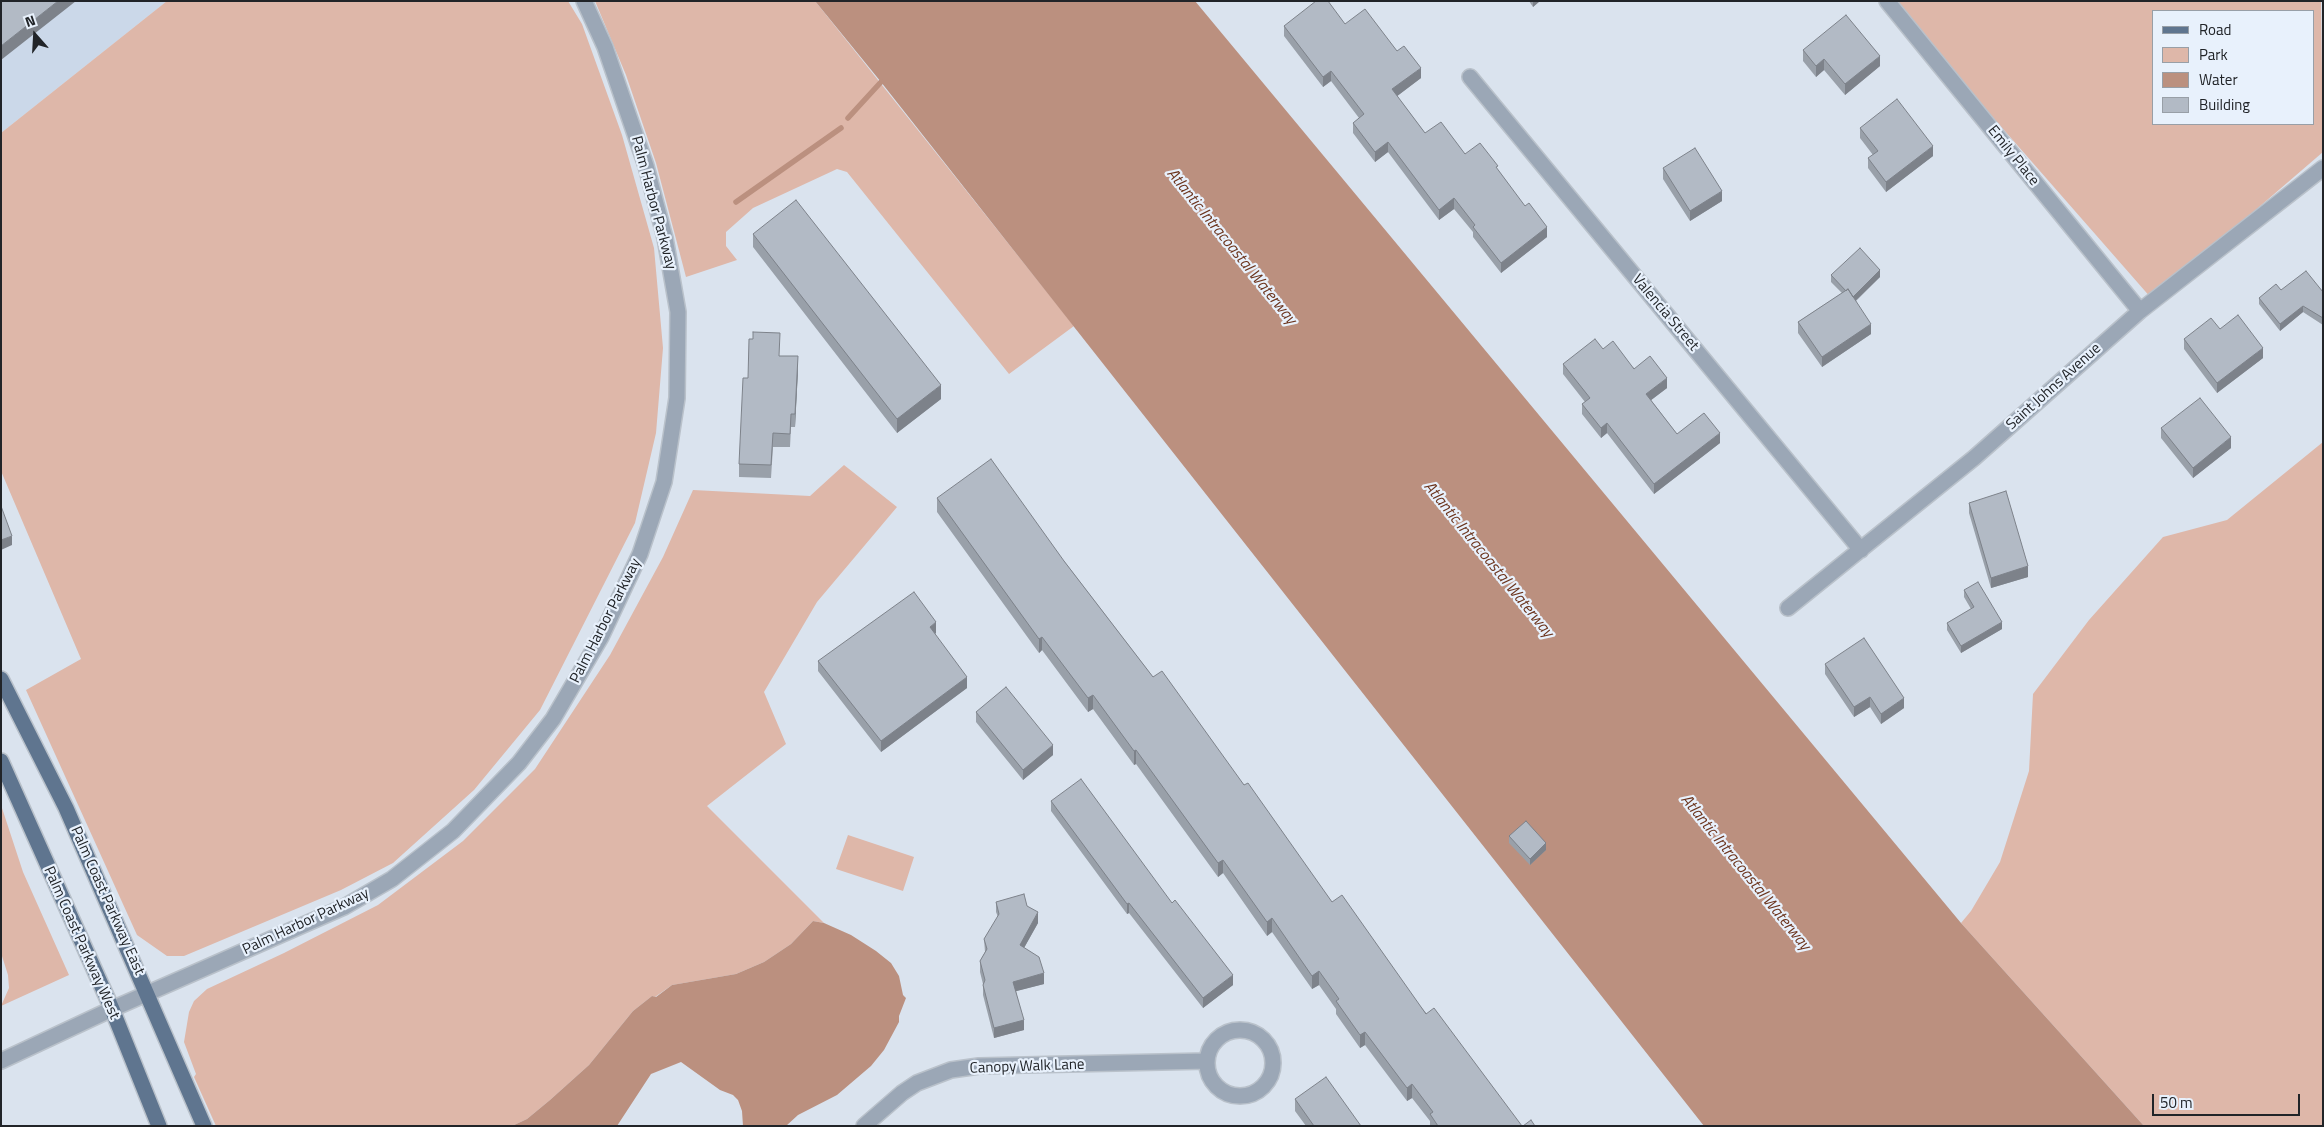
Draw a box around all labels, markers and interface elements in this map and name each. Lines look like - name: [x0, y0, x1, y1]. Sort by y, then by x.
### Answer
- text: N: [22, 9, 38, 32]
- north arrow: [10, 10, 60, 60]
- legend: [2152, 10, 2314, 125]
- text: Road: [2199, 18, 2231, 41]
- text: Park: [2199, 43, 2228, 66]
- text: Water: [2199, 68, 2238, 91]
- text: Building: [2199, 93, 2250, 116]
- street label: Emily Place: [1983, 122, 2043, 190]
- street label: Palm Harbor Parkway: [627, 134, 679, 272]
- water label: Atlantic Intracoastal Waterway: [1162, 165, 1300, 329]
- street label: Valencia Street: [1628, 271, 1702, 355]
- street label: Saint Johns Avenue: [2003, 340, 2105, 434]
- water label: Atlantic Intracoastal Waterway: [1419, 478, 1557, 642]
- street label: Palm Harbor Parkway: [567, 556, 645, 686]
- water label: Atlantic Intracoastal Waterway: [1676, 791, 1814, 955]
- street label: Palm Coast Parkway East: [66, 824, 148, 978]
- street label: Palm Coast Parkway West: [39, 864, 123, 1022]
- street label: Palm Harbor Parkway: [240, 885, 372, 959]
- street label: Canopy Walk Lane: [969, 1056, 1085, 1078]
- scale bar: [2154, 1084, 2302, 1116]
- text: 50 m: [2160, 1091, 2193, 1114]

